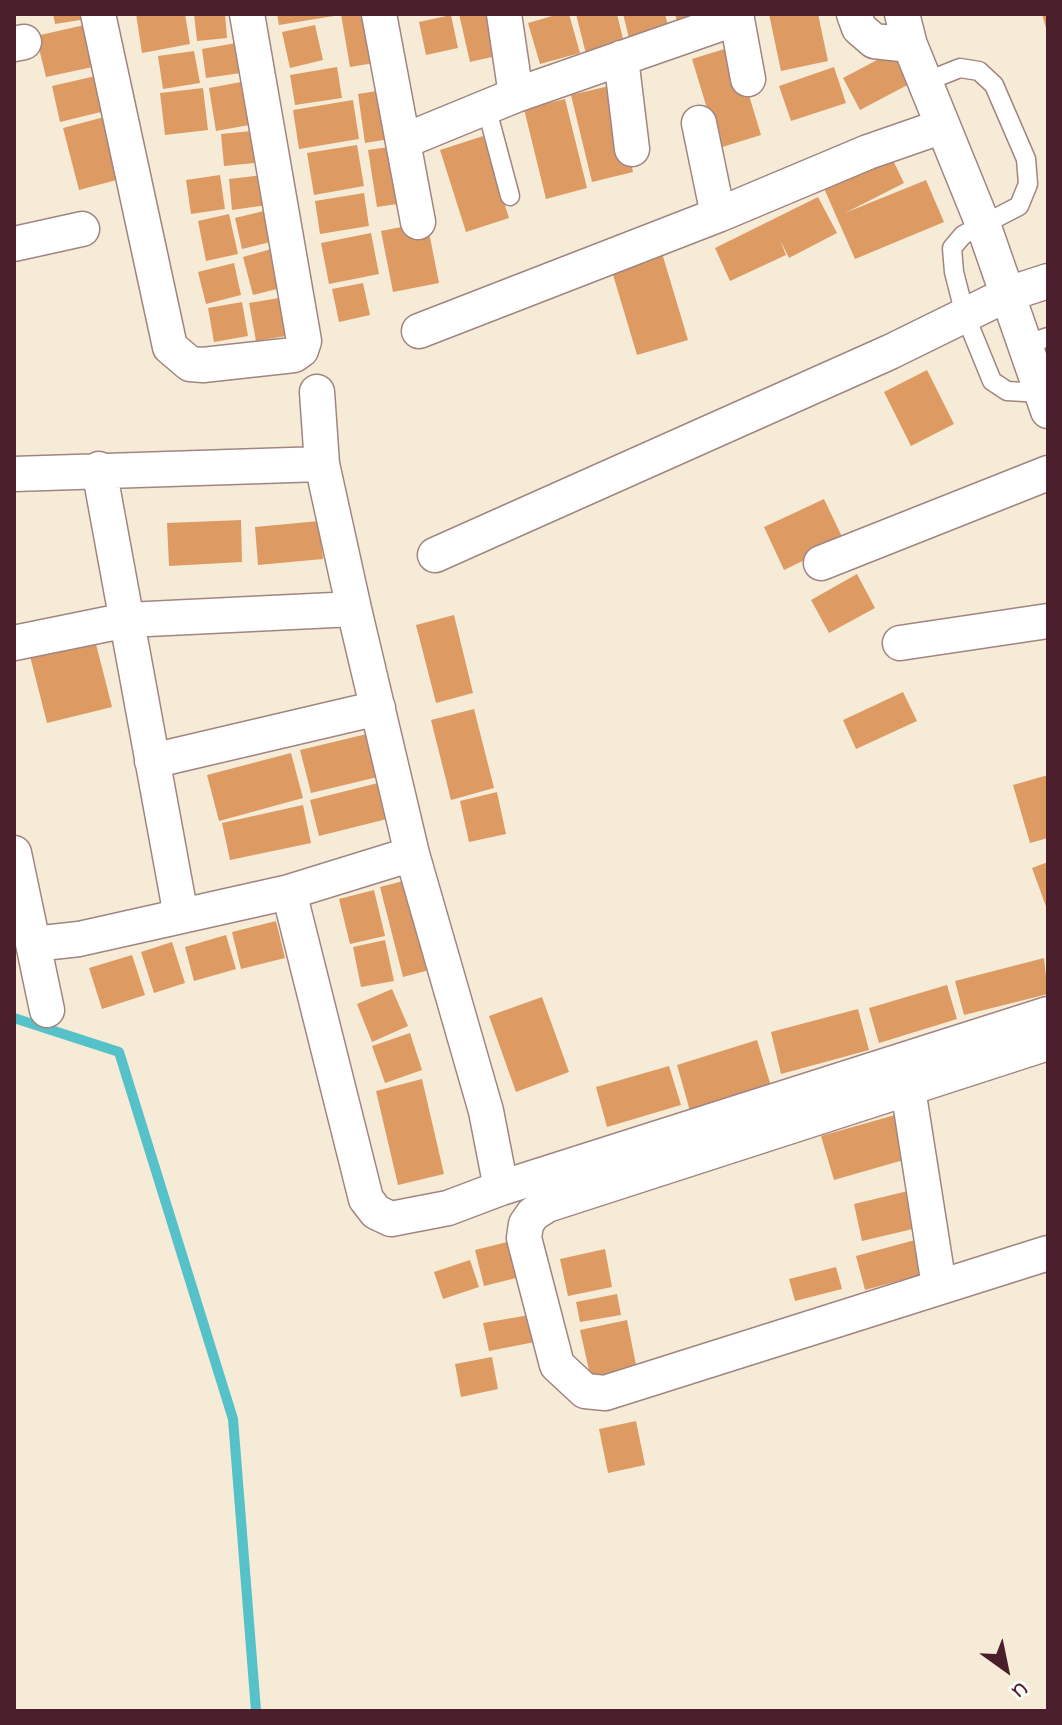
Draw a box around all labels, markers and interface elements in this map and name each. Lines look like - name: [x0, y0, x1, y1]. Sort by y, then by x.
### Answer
- north arrow: [966, 1629, 1046, 1709]
- text: U: [1005, 1672, 1034, 1706]

